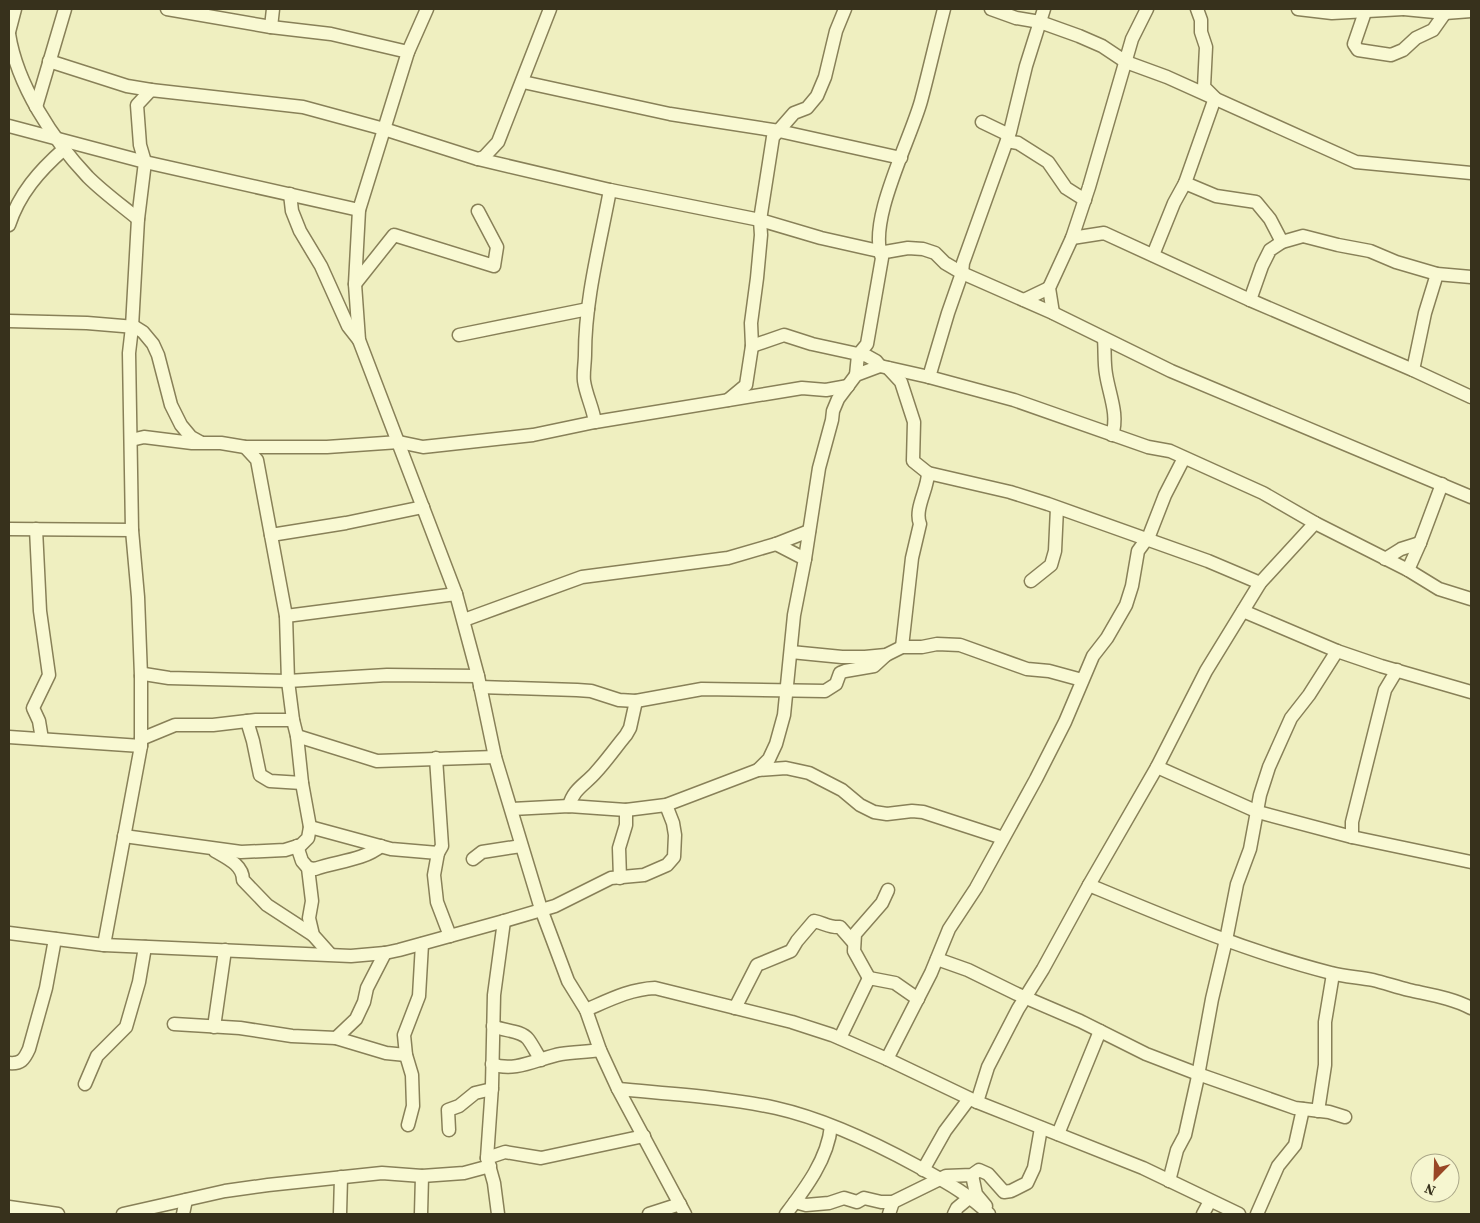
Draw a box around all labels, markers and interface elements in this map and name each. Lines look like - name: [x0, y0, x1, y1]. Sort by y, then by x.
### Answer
- north arrow: [1410, 1153, 1460, 1203]
- text: N: [1421, 1179, 1439, 1201]

